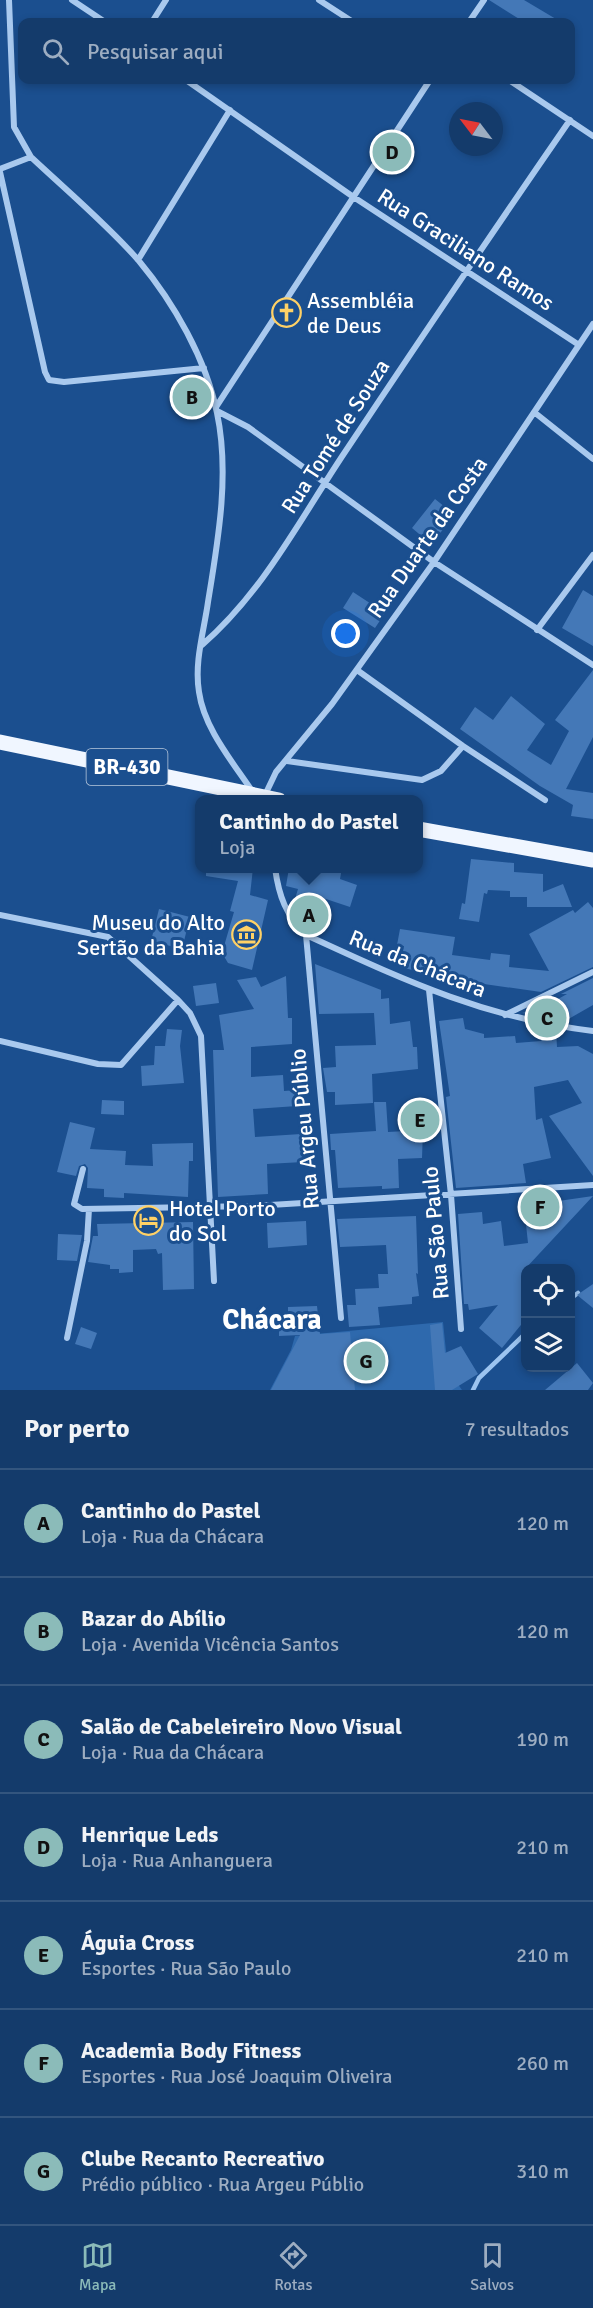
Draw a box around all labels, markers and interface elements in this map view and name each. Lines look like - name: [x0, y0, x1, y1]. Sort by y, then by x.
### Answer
- search box: [18, 18, 575, 84]
- icon: search: [39, 35, 72, 68]
- text: Pesquisar aqui: [87, 38, 223, 65]
- north arrow: [449, 102, 503, 156]
- pin: D: [372, 130, 412, 174]
- street label: Rua Graciliano Ramos: [372, 182, 559, 317]
- place label: Assembléia de Deus: [307, 287, 414, 339]
- church icon: Assembléia de Deus: [270, 297, 302, 329]
- street label: Rua Tomé de Souza: [275, 354, 395, 519]
- pin: B: [172, 374, 212, 420]
- street label: Rua Duarte da Costa: [362, 451, 493, 623]
- your location: [331, 619, 360, 648]
- road number: BR-430: [86, 749, 168, 785]
- popup: [195, 795, 423, 873]
- text: Cantinho do Pastel: [219, 808, 399, 835]
- text: Loja: [219, 835, 255, 860]
- pin: A: [290, 892, 328, 938]
- place label: Museu do Alto Sertão da Bahia: [77, 909, 225, 961]
- museum icon: Museu do Alto Sertão da Bahia: [230, 919, 262, 951]
- street label: Rua da Chácara: [345, 924, 490, 1003]
- pin: C: [528, 996, 566, 1040]
- street label: Rua Argeu Públio: [284, 1047, 325, 1210]
- pin: E: [400, 1098, 440, 1142]
- street label: Rua São Paulo: [416, 1165, 455, 1300]
- pin: F: [520, 1184, 560, 1230]
- place label: Hotel Porto do Sol: [169, 1195, 276, 1247]
- hotel icon: Hotel Porto do Sol: [132, 1205, 164, 1237]
- map controls: [521, 1264, 575, 1372]
- button: locate: [521, 1264, 575, 1318]
- district label: Chácara: [222, 1303, 322, 1337]
- button: layers: [521, 1318, 575, 1372]
- pin: G: [346, 1338, 386, 1384]
- text: Por perto: [24, 1413, 130, 1445]
- text: 7 resultados: [465, 1417, 569, 1442]
- text: Cantinho do Pastel: [81, 1497, 260, 1524]
- text: A: [37, 1511, 50, 1536]
- text: 120 m: [516, 1511, 569, 1536]
- text: Loja · Rua da Chácara: [81, 1524, 264, 1549]
- text: Bazar do Abílio: [81, 1605, 226, 1632]
- text: B: [37, 1619, 50, 1644]
- text: 120 m: [516, 1619, 569, 1644]
- text: Loja · Avenida Vicência Santos: [81, 1632, 339, 1657]
- text: Salão de Cabeleireiro Novo Visual: [81, 1713, 402, 1740]
- text: C: [37, 1727, 50, 1752]
- text: 190 m: [516, 1727, 569, 1752]
- text: Loja · Rua da Chácara: [81, 1740, 264, 1765]
- text: Henrique Leds: [81, 1821, 218, 1848]
- text: D: [37, 1835, 50, 1860]
- text: 210 m: [516, 1835, 569, 1860]
- text: Loja · Rua Anhanguera: [81, 1848, 273, 1873]
- text: Águia Cross: [81, 1929, 194, 1956]
- text: E: [38, 1943, 49, 1968]
- text: 210 m: [516, 1943, 569, 1968]
- text: Esportes · Rua São Paulo: [81, 1956, 291, 1981]
- text: Academia Body Fitness: [81, 2037, 301, 2064]
- text: F: [38, 2051, 49, 2076]
- text: 260 m: [516, 2051, 569, 2076]
- text: Esportes · Rua José Joaquim Oliveira: [81, 2064, 392, 2089]
- text: Clube Recanto Recreativo: [81, 2145, 324, 2172]
- text: G: [37, 2159, 50, 2184]
- text: 310 m: [516, 2159, 569, 2184]
- text: Prédio público · Rua Argeu Públio: [81, 2172, 364, 2197]
- tab: Mapa: [79, 2239, 116, 2295]
- tab: Rotas: [274, 2239, 312, 2295]
- tab: Salvos: [470, 2239, 514, 2295]

